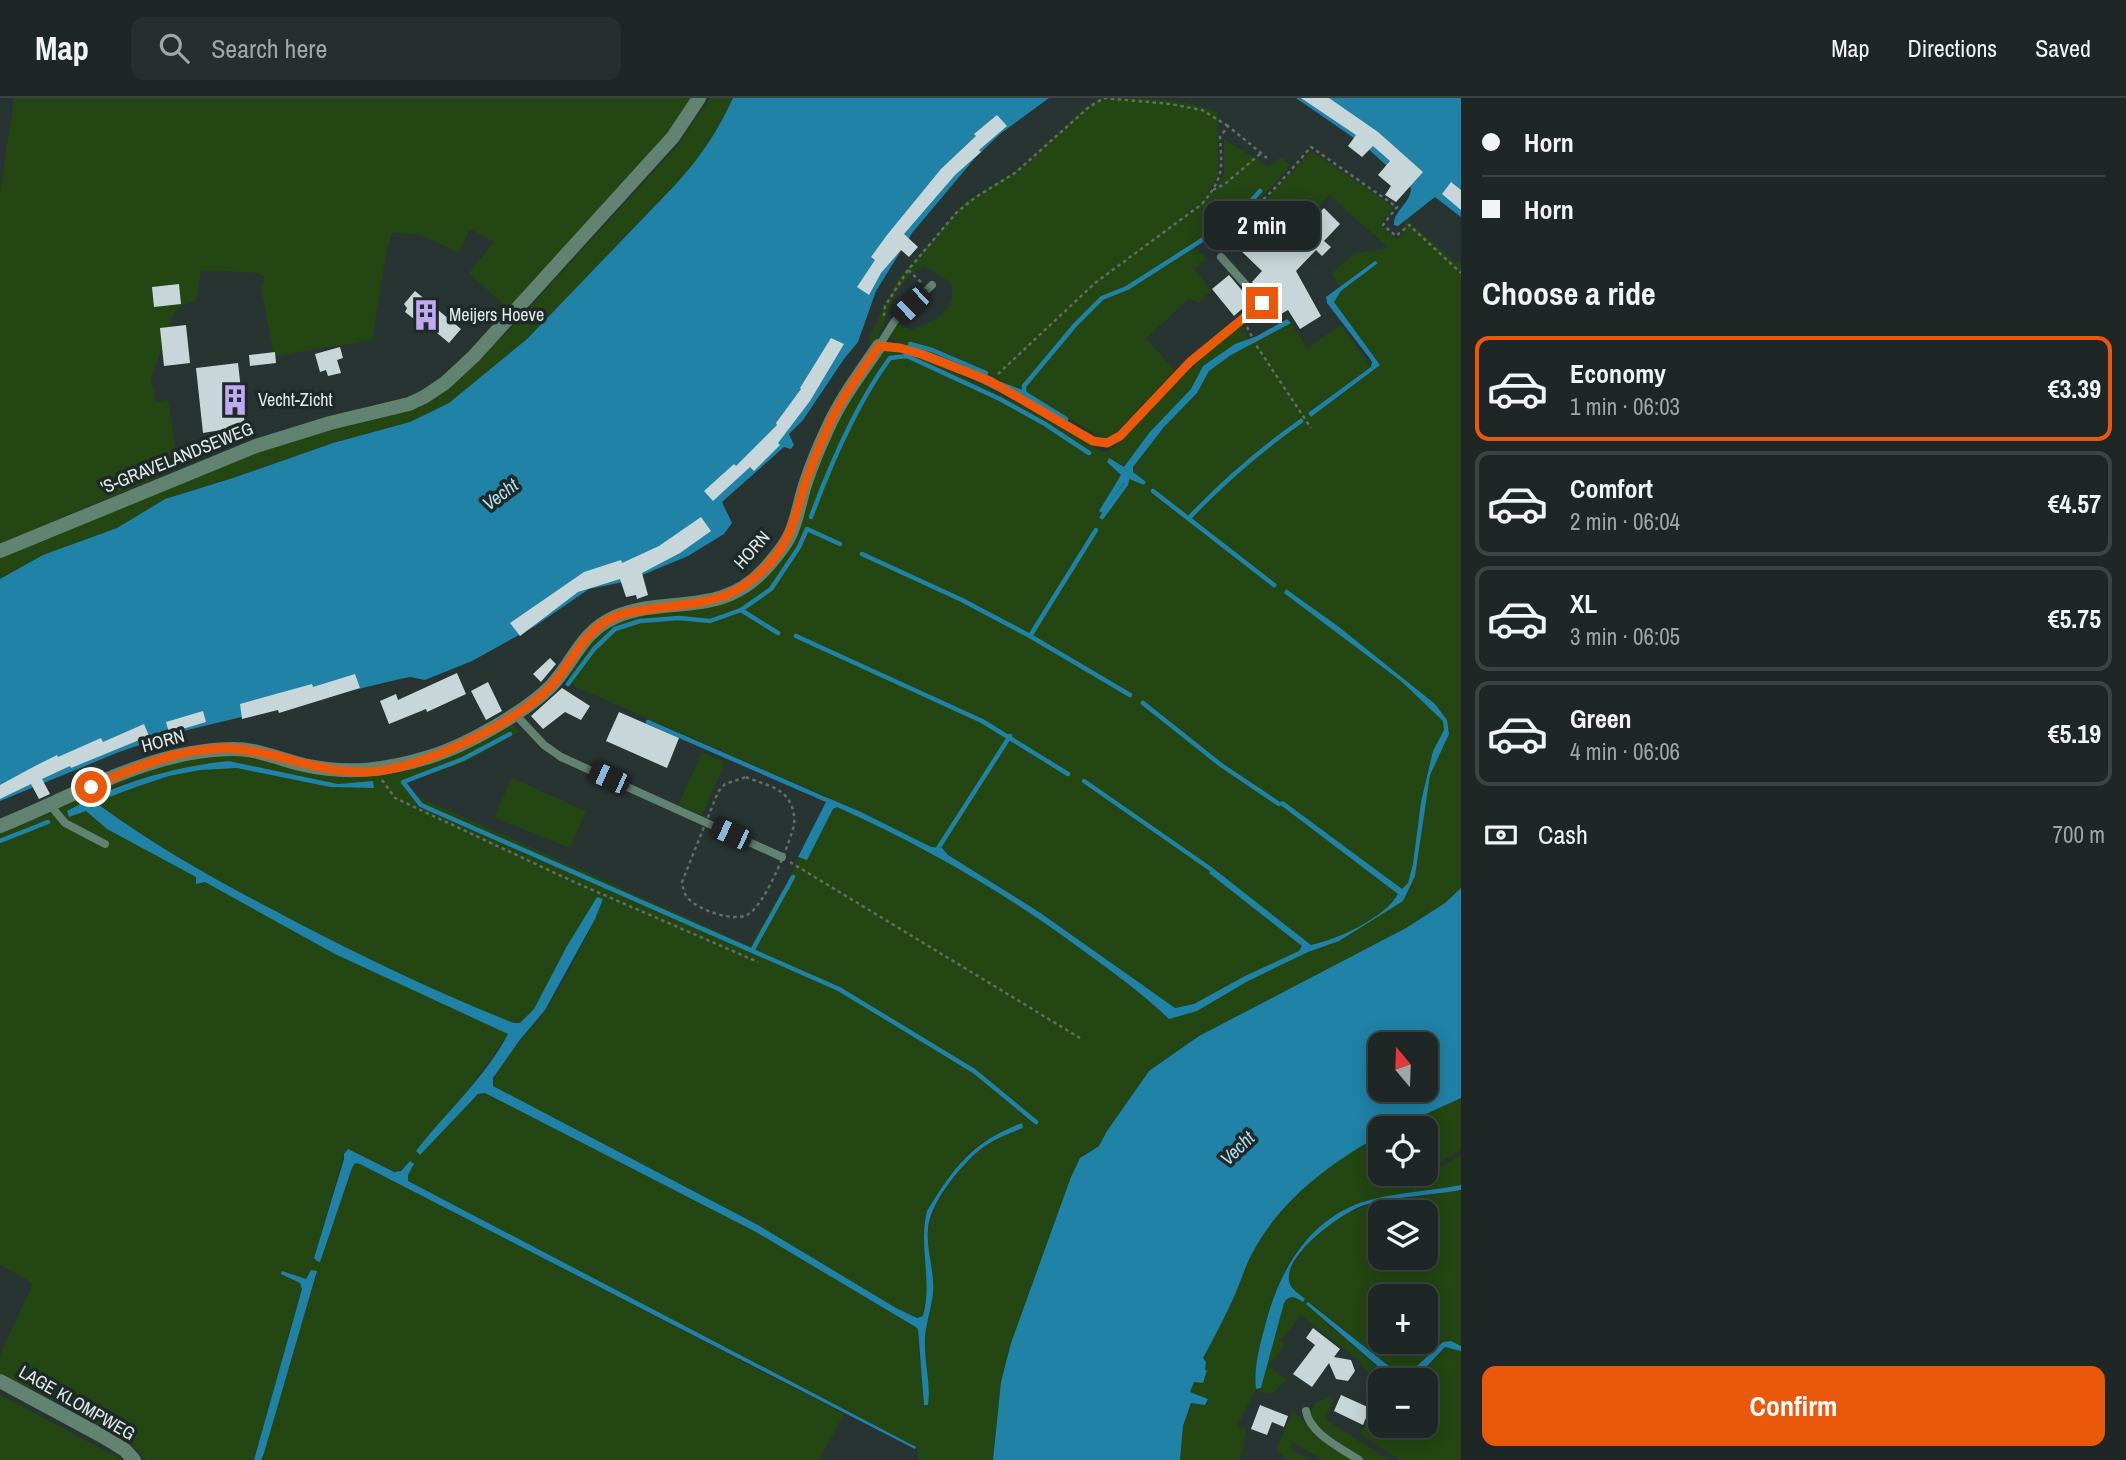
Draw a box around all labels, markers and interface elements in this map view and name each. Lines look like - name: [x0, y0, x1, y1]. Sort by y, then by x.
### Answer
- search box: [131, 17, 621, 80]
- text: Map: [35, 26, 89, 70]
- icon: search: [155, 29, 193, 67]
- text: Search here: [211, 31, 327, 66]
- text: Map: [1831, 32, 1869, 64]
- text: Directions: [1907, 32, 1997, 64]
- text: Saved: [2035, 32, 2091, 64]
- text: Horn: [1524, 125, 1574, 160]
- text: Horn: [1524, 192, 1574, 227]
- callout: 2 min: [1204, 202, 1320, 250]
- text: 2 min: [1237, 210, 1287, 241]
- text: Choose a ride: [1482, 272, 1656, 315]
- car: [889, 283, 934, 327]
- route end: [1246, 287, 1278, 319]
- building icon: Meijers Hoeve: [409, 298, 443, 332]
- place label: Meijers Hoeve: [449, 302, 544, 327]
- text: Economy: [1570, 356, 1666, 391]
- icon: car: [1486, 357, 1549, 420]
- text: €3.39: [2048, 371, 2101, 406]
- building icon: Vecht-Zicht: [218, 383, 252, 417]
- place label: Vecht-Zicht: [258, 387, 333, 412]
- text: 1 min · 06:03: [1570, 391, 1680, 422]
- street label: 'S-GRAVELANDSEWEG: [97, 416, 257, 500]
- text: Comfort: [1570, 471, 1653, 506]
- water label: Vecht: [477, 472, 524, 516]
- icon: car: [1486, 472, 1549, 535]
- text: €4.57: [2048, 486, 2101, 521]
- text: 2 min · 06:04: [1570, 506, 1680, 537]
- street label: HORN: [728, 525, 775, 574]
- text: XL: [1570, 586, 1597, 621]
- icon: car: [1486, 587, 1549, 650]
- text: €5.75: [2048, 601, 2101, 636]
- text: 3 min · 06:05: [1570, 621, 1680, 652]
- text: Green: [1570, 701, 1632, 736]
- icon: car: [1486, 702, 1549, 765]
- text: €5.19: [2048, 716, 2101, 751]
- street label: HORN: [139, 723, 187, 758]
- text: 4 min · 06:06: [1570, 736, 1680, 767]
- car: [586, 760, 633, 796]
- route start: [75, 771, 107, 803]
- car: [708, 816, 755, 852]
- icon: cash: [1482, 816, 1520, 854]
- text: Cash: [1538, 817, 1588, 852]
- text: 700 m: [2053, 819, 2105, 850]
- north arrow: [1368, 1032, 1438, 1102]
- map controls: [1368, 1032, 1438, 1438]
- button: locate: [1368, 1116, 1438, 1186]
- water label: Vecht: [1214, 1125, 1260, 1171]
- button: layers: [1368, 1200, 1438, 1270]
- button: +: [1368, 1284, 1438, 1354]
- street label: LAGE KLOMPWEG: [15, 1359, 140, 1446]
- button: Confirm: [1482, 1366, 2105, 1446]
- button: −: [1368, 1368, 1438, 1438]

